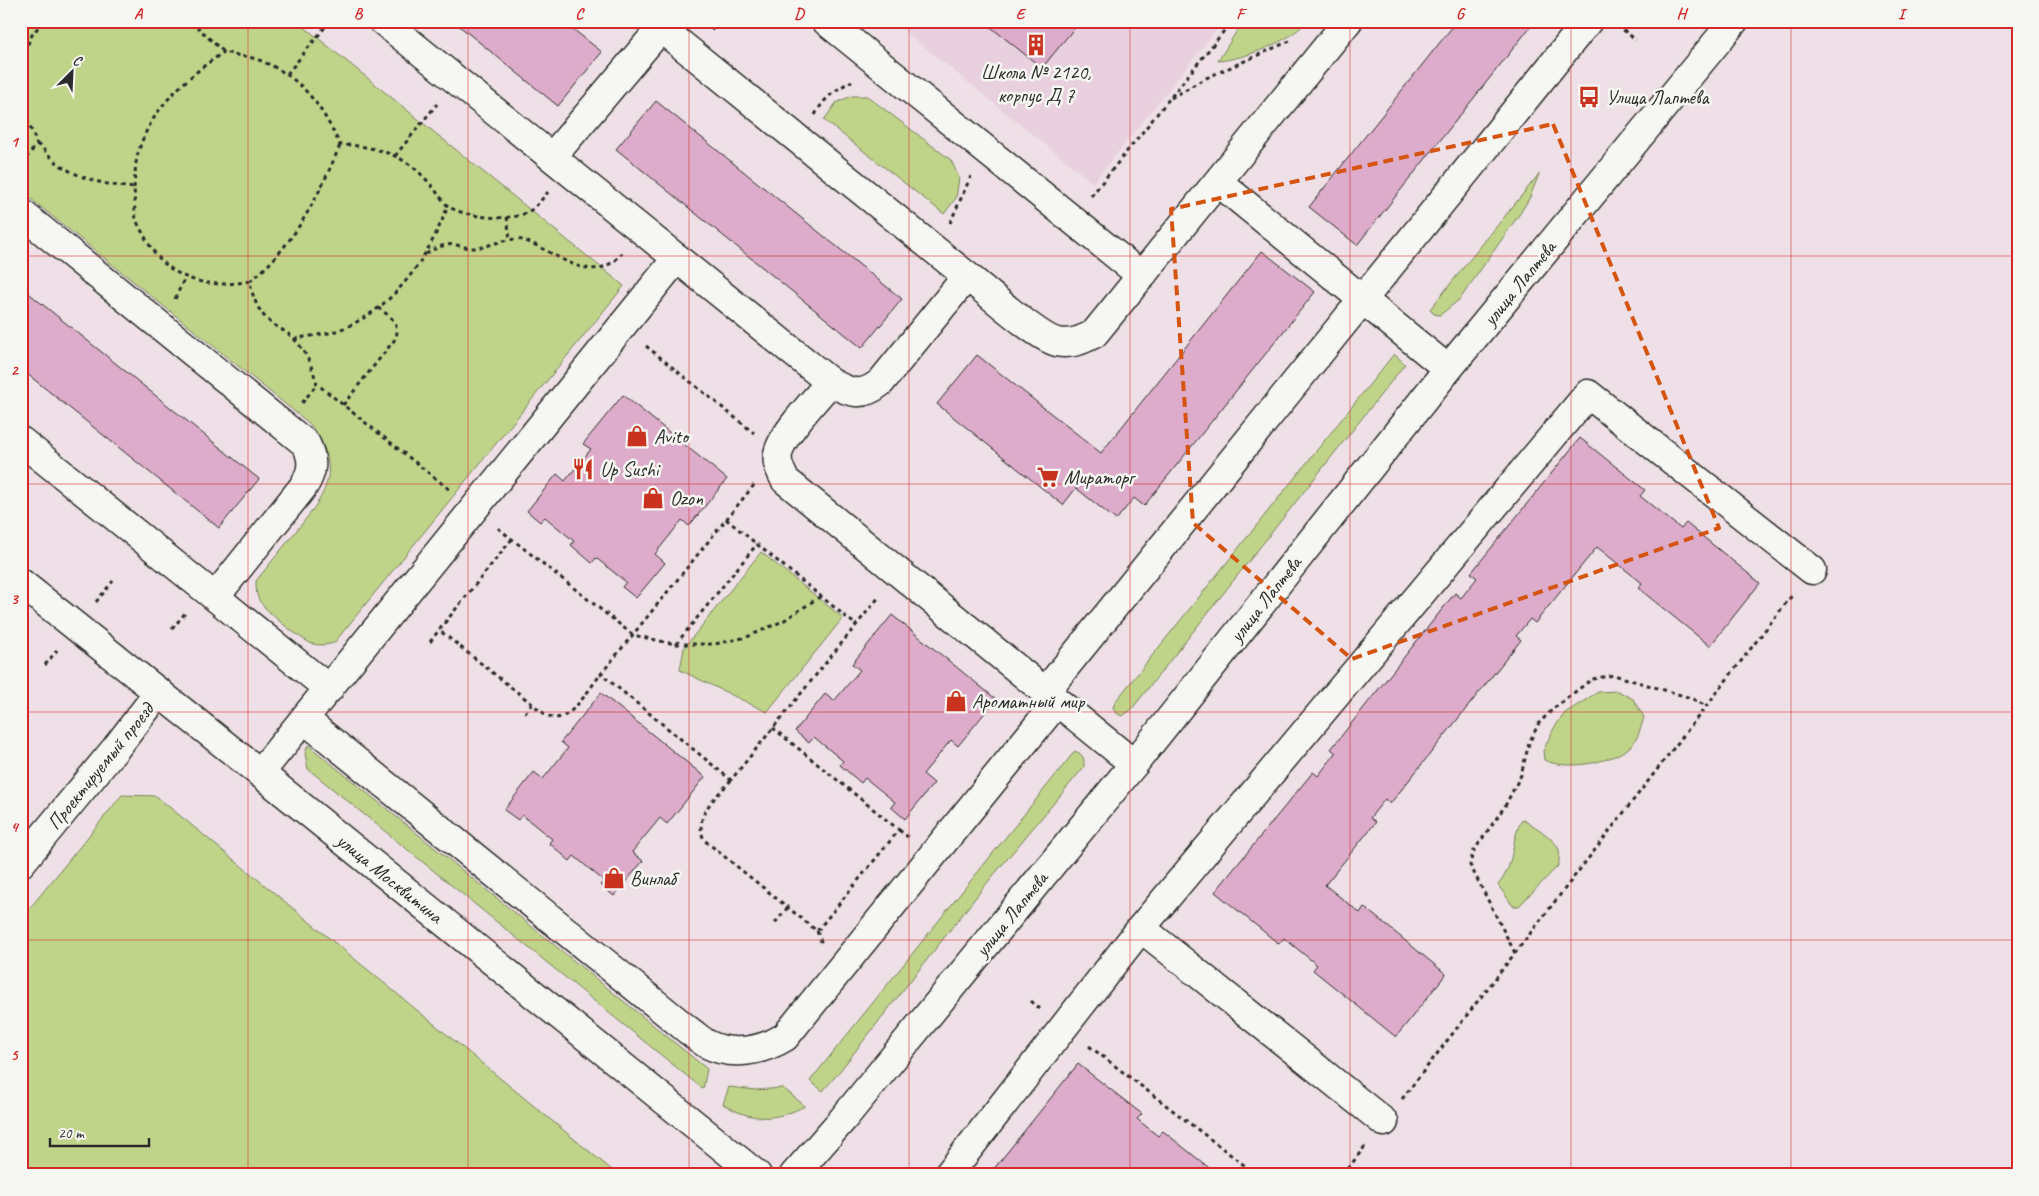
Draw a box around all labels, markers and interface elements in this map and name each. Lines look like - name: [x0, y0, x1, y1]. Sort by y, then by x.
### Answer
- text: A: [134, 4, 144, 24]
- text: B: [354, 4, 364, 24]
- text: C: [575, 4, 585, 24]
- text: D: [794, 4, 805, 24]
- text: E: [1016, 4, 1027, 24]
- text: F: [1236, 4, 1247, 24]
- text: G: [1456, 4, 1466, 24]
- text: H: [1676, 4, 1688, 24]
- text: I: [1898, 4, 1908, 24]
- building icon: Школа № 2120, корпус Д 7: [1023, 32, 1049, 58]
- north arrow: [48, 48, 98, 98]
- text: С: [70, 51, 86, 71]
- place label: Школа № 2120, корпус Д 7: [981, 60, 1091, 108]
- bus stop icon: Улица Лаптева: [1576, 84, 1602, 110]
- place label: Улица Лаптева: [1606, 85, 1711, 110]
- text: 1: [10, 132, 19, 152]
- street label: улица Лаптева: [1477, 234, 1562, 332]
- text: 2: [10, 360, 19, 380]
- shop icon: Avito: [624, 423, 650, 449]
- place label: Avito: [654, 424, 690, 449]
- restaurant icon: Up Sushi: [570, 456, 596, 482]
- place label: Up Sushi: [600, 457, 661, 482]
- supermarket icon: Мираторг: [1035, 464, 1061, 490]
- place label: Мираторг: [1064, 465, 1136, 490]
- shop icon: Ozon: [640, 485, 666, 511]
- place label: Ozon: [670, 486, 704, 511]
- street label: улица Лаптева: [1223, 550, 1308, 648]
- text: 3: [10, 589, 19, 609]
- shop icon: Ароматный мир: [943, 688, 969, 714]
- place label: Ароматный мир: [972, 689, 1086, 714]
- street label: Проектируемый проезд: [42, 696, 160, 835]
- text: 4: [10, 817, 19, 837]
- street label: улица Москвитина: [331, 827, 449, 930]
- shop icon: Винлаб: [601, 865, 627, 891]
- street label: улица Лаптева: [969, 865, 1054, 963]
- place label: Винлаб: [630, 866, 680, 891]
- text: 5: [11, 1045, 20, 1065]
- scale bar: [50, 1116, 149, 1148]
- text: 20 m: [58, 1124, 85, 1143]

